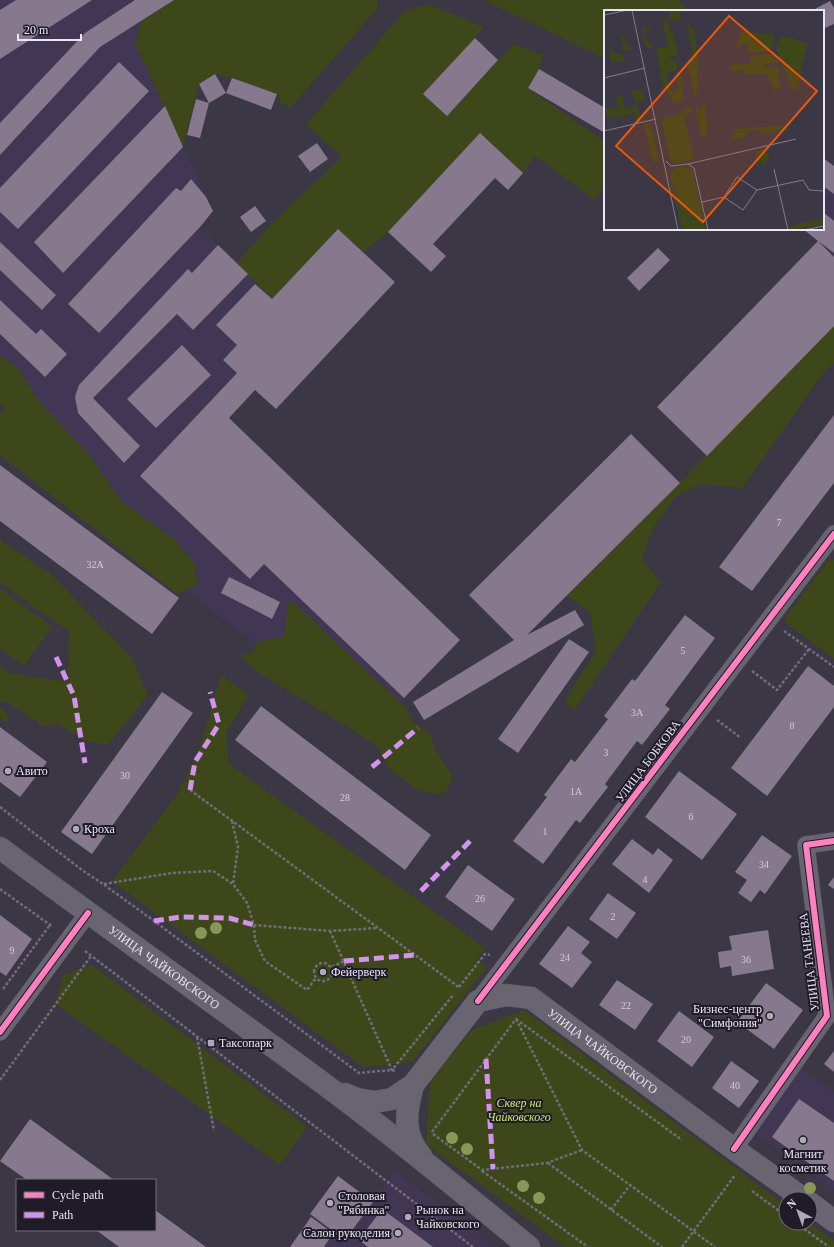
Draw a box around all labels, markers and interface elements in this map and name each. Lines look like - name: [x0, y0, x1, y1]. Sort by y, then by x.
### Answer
- inset map: [604, 10, 824, 230]
- scale bar: [18, 16, 81, 42]
- text: 20 m: [24, 23, 49, 37]
- house number: 7: [777, 517, 782, 528]
- house number: 32А: [86, 559, 104, 570]
- house number: 5: [681, 645, 686, 656]
- house number: 3А: [631, 707, 644, 718]
- street label: УЛИЦА БОБКОВА: [613, 717, 684, 805]
- house number: 8: [790, 720, 795, 731]
- house number: 3: [604, 747, 609, 758]
- place label: Авито: [16, 764, 48, 778]
- marker: Авито: [3, 766, 13, 776]
- house number: 30: [120, 770, 130, 781]
- house number: 1А: [570, 786, 583, 797]
- house number: 28: [340, 792, 350, 803]
- house number: 6: [689, 811, 694, 822]
- place label: Кроха: [84, 822, 116, 836]
- marker: Кроха: [71, 824, 81, 834]
- house number: 1: [543, 826, 548, 837]
- house number: 34: [759, 859, 769, 870]
- house number: 4: [643, 874, 648, 885]
- house number: 26: [475, 893, 485, 904]
- house number: 2: [611, 911, 616, 922]
- street label: УЛИЦА ТАНЕЕВА: [796, 912, 822, 1012]
- street label: УЛИЦА ЧАЙКОВСКОГО: [106, 923, 223, 1013]
- house number: 9: [10, 945, 15, 956]
- house number: 24: [560, 952, 570, 963]
- house number: 36: [741, 954, 751, 965]
- place label: Фейерверк: [331, 965, 386, 979]
- marker: Фейерверк: [318, 967, 328, 977]
- house number: 22: [621, 1000, 631, 1011]
- place label: Бизнес-центр "Симфония": [693, 1002, 762, 1030]
- street label: УЛИЦА ЧАЙКОВСКОГО: [545, 1006, 661, 1097]
- marker: Бизнес-центр "Симфония": [765, 1011, 775, 1021]
- house number: 20: [681, 1034, 691, 1045]
- place label: Таксопарк: [219, 1036, 272, 1050]
- marker: Таксопарк: [206, 1038, 216, 1048]
- house number: 40: [730, 1080, 740, 1091]
- park label: Сквер на Чайковского: [487, 1096, 551, 1124]
- marker: Магнит косметик: [798, 1135, 808, 1145]
- place label: Магнит косметик: [779, 1147, 827, 1175]
- legend: [16, 1179, 156, 1231]
- text: Cycle path: [52, 1188, 104, 1202]
- place label: Столовая "Рябинка": [338, 1189, 390, 1217]
- north arrow: [778, 1191, 818, 1231]
- text: N: [785, 1196, 798, 1211]
- marker: Столовая "Рябинка": [325, 1198, 335, 1208]
- place label: Рынок на Чайковского: [416, 1203, 480, 1231]
- text: Path: [52, 1208, 73, 1222]
- marker: Рынок на Чайковского: [403, 1212, 413, 1222]
- place label: Салон рукоделия: [303, 1226, 390, 1240]
- marker: Салон рукоделия: [393, 1228, 403, 1238]

